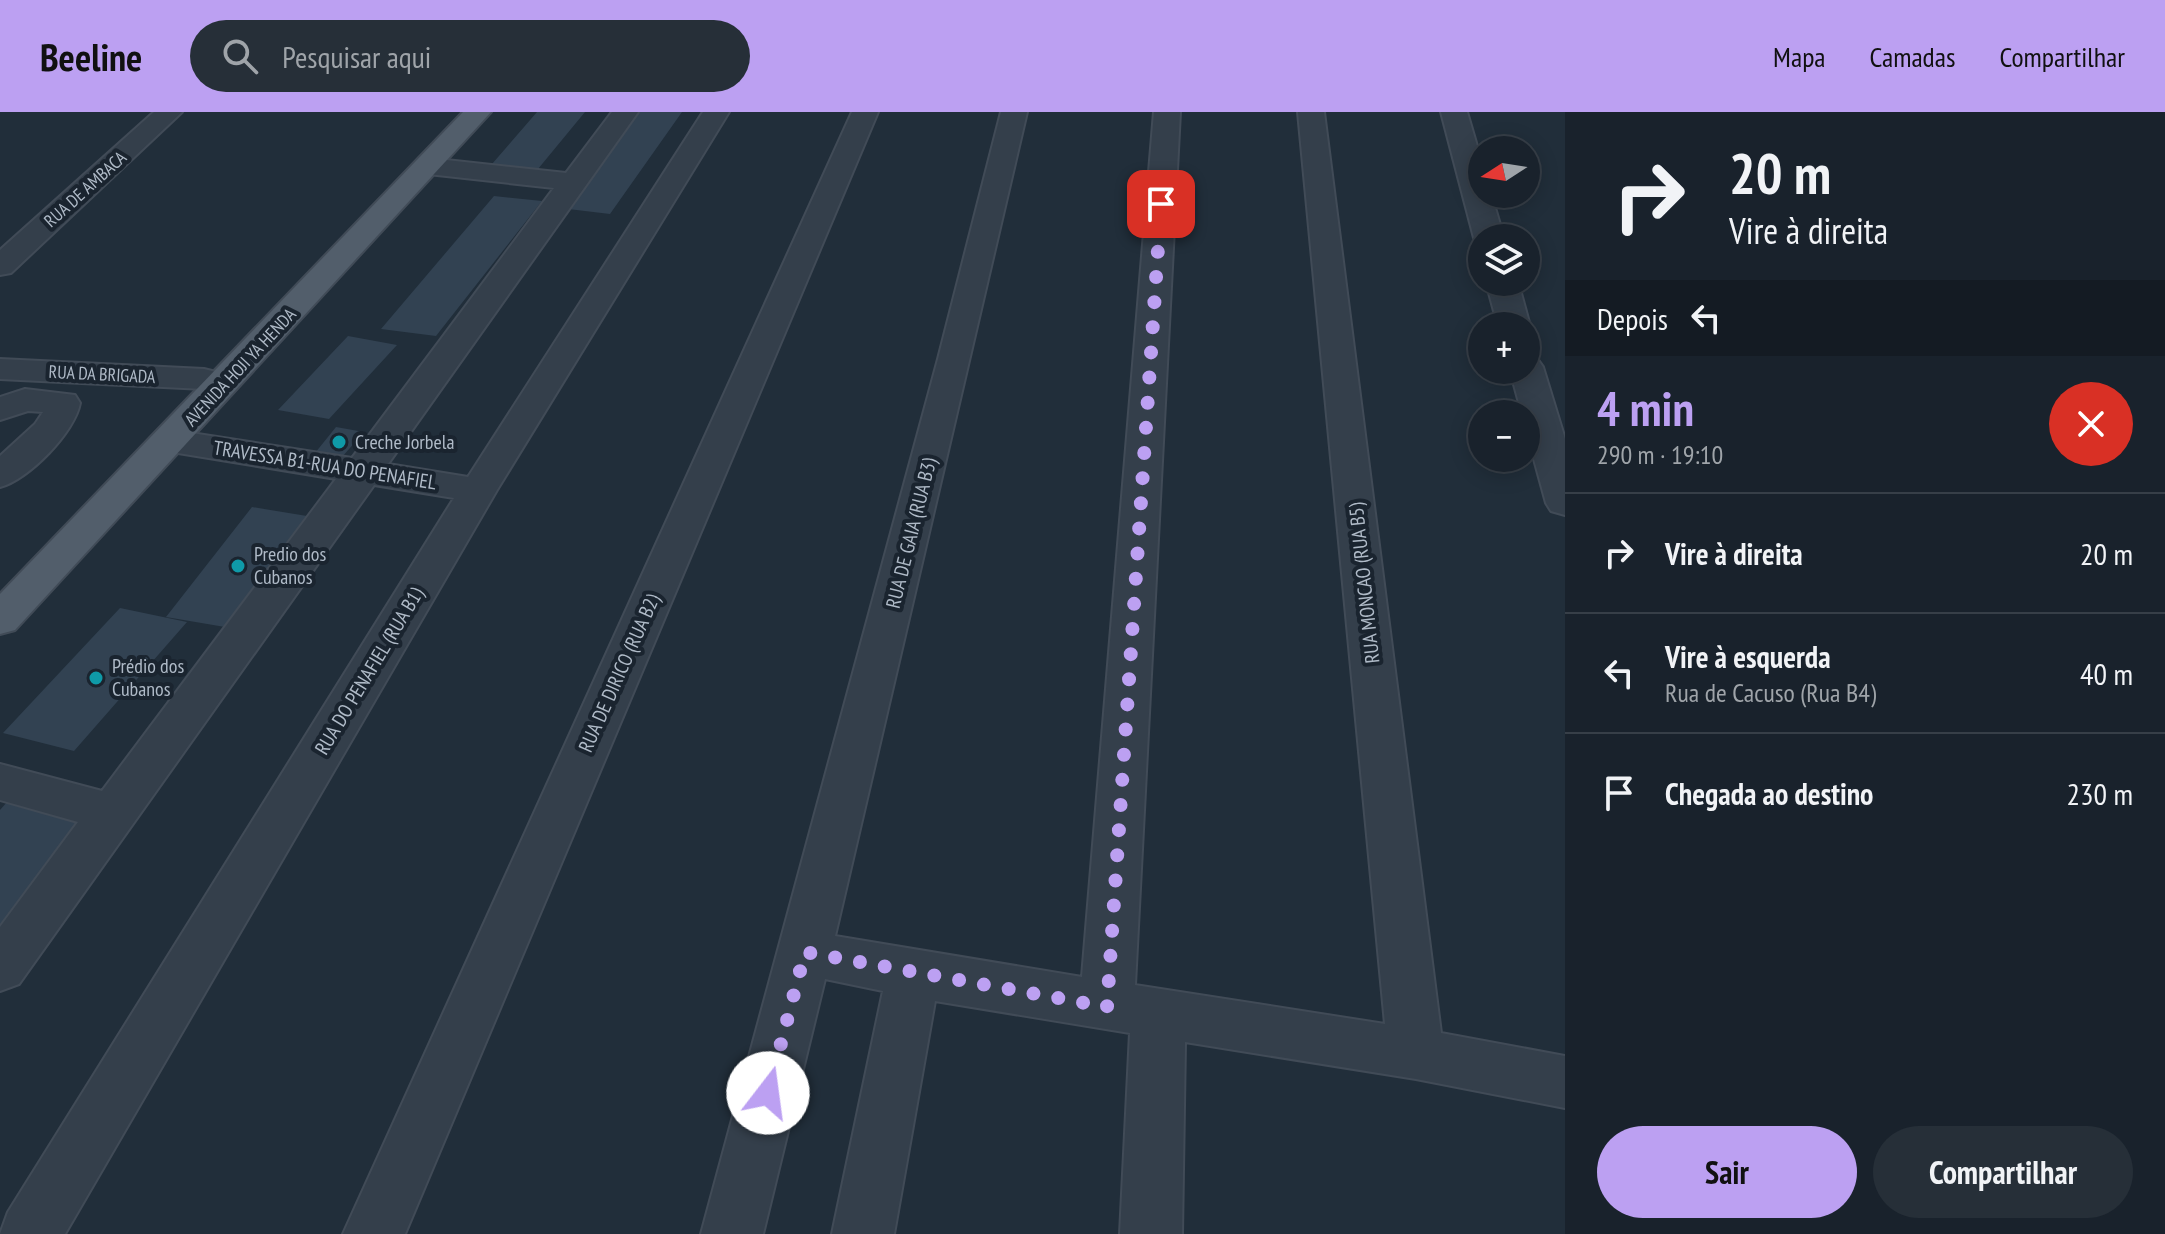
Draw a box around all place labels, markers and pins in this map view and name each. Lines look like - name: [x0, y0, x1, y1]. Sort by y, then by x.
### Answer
- pin: [1127, 170, 1195, 238]
- place label: Creche Jorbela: [355, 429, 454, 455]
- marker: Creche Jorbela: [330, 433, 348, 451]
- place label: Predio dos Cubanos: [254, 541, 326, 590]
- marker: Predio dos Cubanos: [229, 557, 247, 575]
- place label: Prédio dos Cubanos: [112, 653, 184, 702]
- marker: Prédio dos Cubanos: [87, 669, 105, 687]

